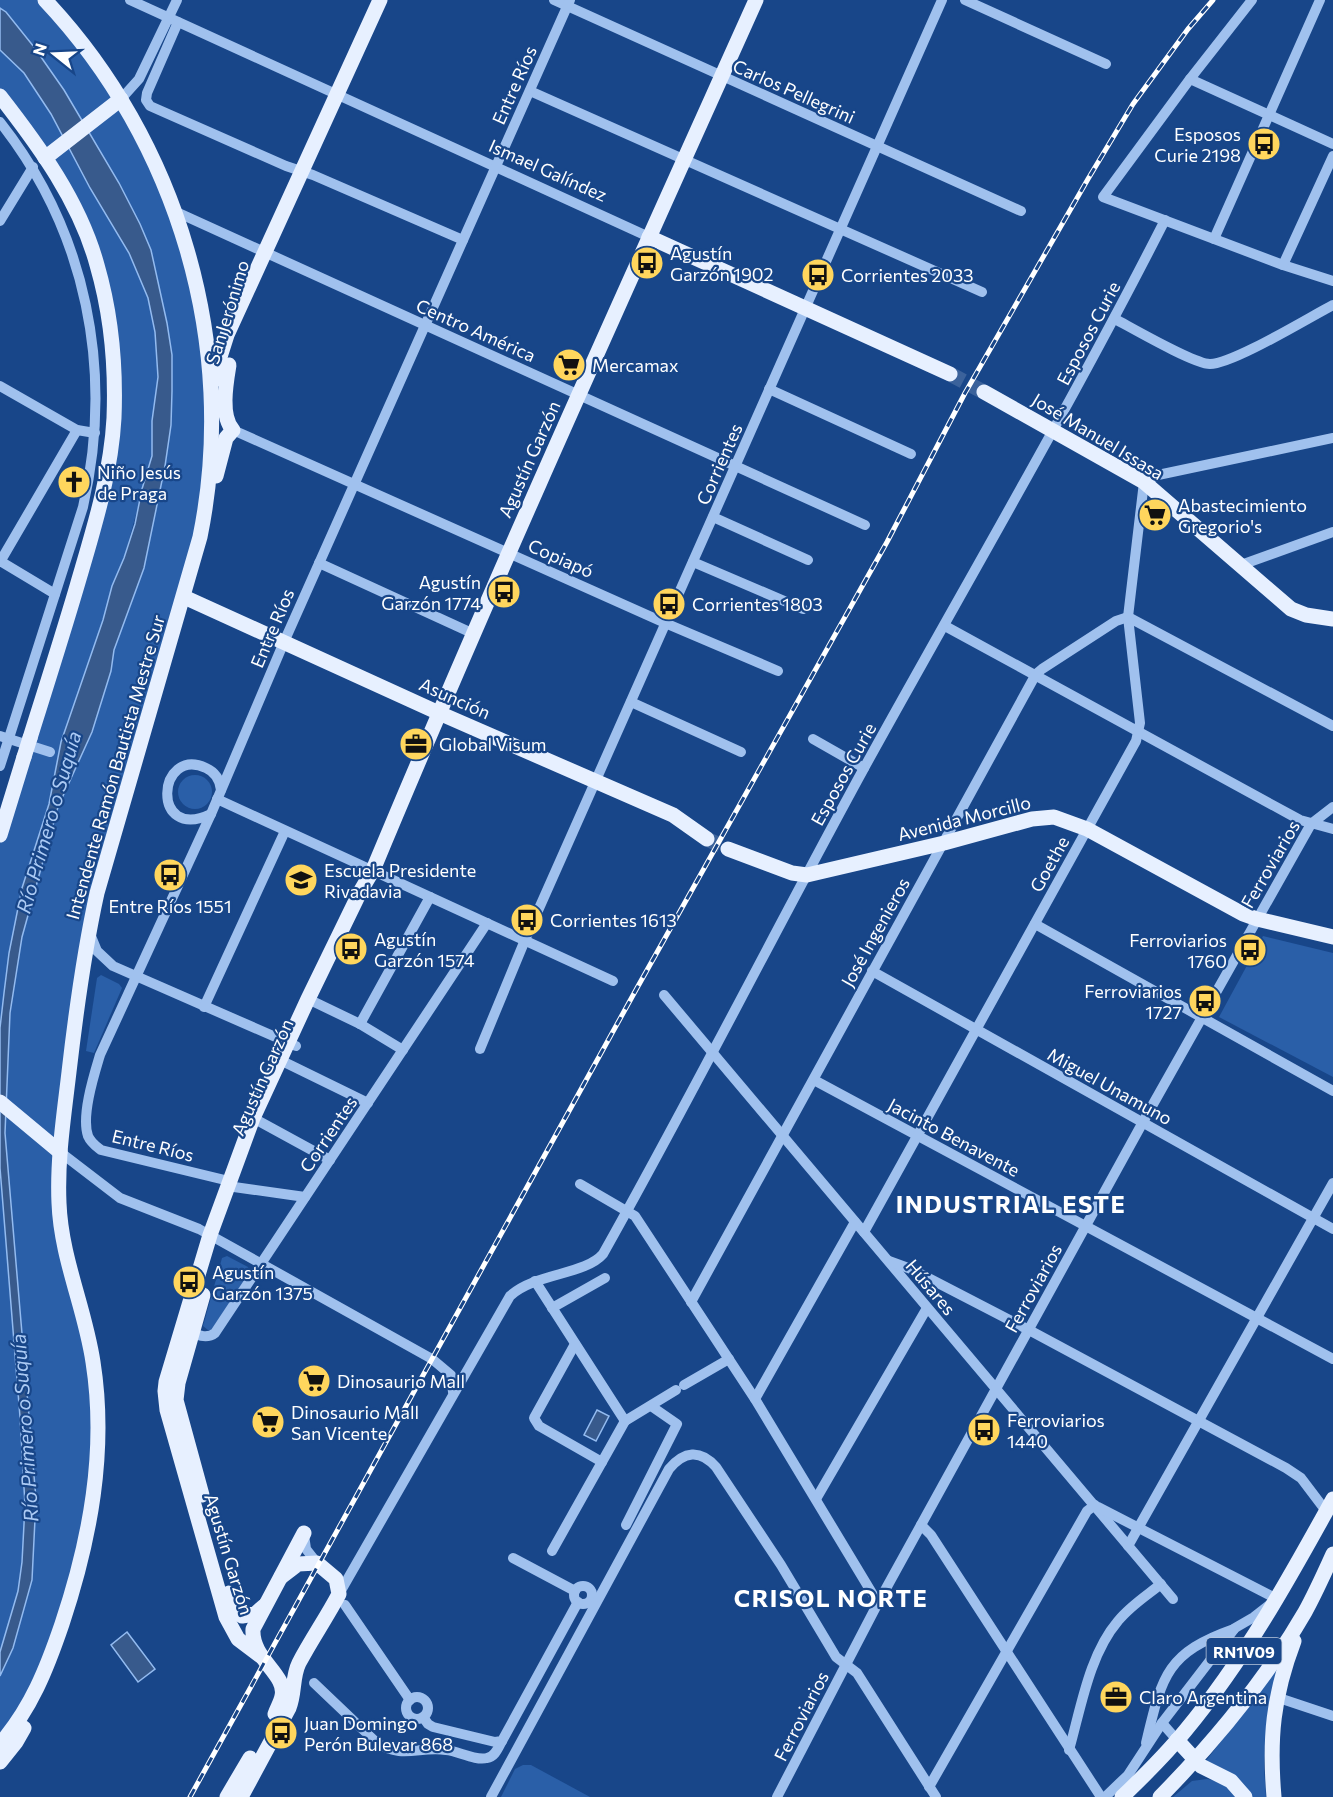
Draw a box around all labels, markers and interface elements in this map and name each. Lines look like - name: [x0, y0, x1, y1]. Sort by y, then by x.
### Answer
- north arrow: [24, 24, 84, 84]
- text: N: [28, 41, 50, 58]
- street label: Entre Ríos: [487, 42, 541, 128]
- street label: Carlos Pellegrini: [730, 54, 858, 128]
- place label: Esposos Curie 2198: [1154, 123, 1241, 166]
- bus stop icon: Esposos Curie 2198: [1246, 126, 1282, 162]
- street label: Ismael Galíndez: [486, 134, 610, 206]
- place label: Agustín Garzón 1902: [670, 242, 774, 285]
- bus stop icon: Agustín Garzón 1902: [629, 245, 665, 281]
- street label: San Jerónimo: [201, 257, 253, 367]
- bus stop icon: Corrientes 2033: [800, 257, 836, 293]
- place label: Corrientes 2033: [841, 264, 973, 286]
- street label: Esposos Curie: [1051, 277, 1125, 389]
- street label: Centro América: [413, 294, 539, 366]
- supermarket icon: Mercamax: [551, 347, 587, 383]
- place label: Mercamax: [592, 354, 679, 376]
- street label: José Manuel Issasa: [1028, 388, 1168, 484]
- street label: Agustín Garzón: [493, 397, 565, 521]
- street label: Corrientes: [691, 420, 747, 508]
- place label: Niño Jesús de Praga: [97, 461, 181, 504]
- church icon: Niño Jesús de Praga: [56, 464, 92, 500]
- place label: Abastecimiento Gregorio's: [1178, 494, 1307, 537]
- supermarket icon: Abastecimiento Gregorio's: [1137, 497, 1173, 533]
- street label: Copiapó: [525, 534, 597, 582]
- place label: Agustín Garzón 1774: [381, 571, 481, 614]
- bus stop icon: Agustín Garzón 1774: [486, 574, 522, 610]
- street label: Entre Ríos: [246, 585, 298, 671]
- bus stop icon: Corrientes 1803: [651, 586, 687, 622]
- place label: Corrientes 1803: [692, 593, 823, 615]
- street label: Intendente Ramón Bautista Mestre Sur: [61, 612, 169, 922]
- street label: Asunción: [416, 673, 494, 723]
- street label: Esposos Curie: [806, 719, 880, 829]
- office icon: Global Visum: [398, 726, 434, 762]
- water label: Río Primero o Suquía: [10, 728, 86, 916]
- place label: Global Visum: [439, 733, 547, 755]
- street label: Avenida Morcillo: [895, 791, 1033, 845]
- street label: Ferroviarios: [1236, 816, 1304, 912]
- street label: Goethe: [1025, 832, 1073, 896]
- bus stop icon: Entre Ríos 1551: [152, 857, 188, 893]
- place label: Escuela Presidente Rivadavia: [324, 859, 476, 902]
- school or university icon: Escuela Presidente Rivadavia: [283, 862, 319, 898]
- street label: José Ingenieros: [836, 874, 914, 990]
- place label: Entre Ríos 1551: [108, 895, 232, 917]
- bus stop icon: Corrientes 1613: [509, 902, 545, 938]
- place label: Corrientes 1613: [550, 909, 677, 931]
- place label: Agustín Garzón 1574: [374, 928, 475, 971]
- place label: Ferroviarios 1760: [1129, 929, 1227, 972]
- bus stop icon: Agustín Garzón 1574: [333, 931, 369, 967]
- bus stop icon: Ferroviarios 1760: [1232, 932, 1268, 968]
- place label: Ferroviarios 1727: [1084, 980, 1182, 1023]
- bus stop icon: Ferroviarios 1727: [1187, 983, 1223, 1019]
- street label: Agustín Garzón: [226, 1015, 298, 1139]
- street label: Miguel Unamuno: [1044, 1043, 1176, 1129]
- street label: Corrientes: [295, 1092, 361, 1176]
- street label: Jacinto Benavente: [884, 1093, 1024, 1181]
- street label: Entre Ríos: [110, 1124, 196, 1166]
- district label: INDUSTRIAL ESTE: [896, 1189, 1126, 1218]
- street label: Ferroviarios: [1000, 1240, 1066, 1336]
- street label: Húsares: [901, 1255, 961, 1319]
- place label: Agustín Garzón 1375: [212, 1261, 313, 1304]
- bus stop icon: Agustín Garzón 1375: [171, 1264, 207, 1300]
- water label: Río Primero o Suquía: [5, 1333, 43, 1523]
- supermarket icon: Dinosaurio Mall: [296, 1363, 332, 1399]
- place label: Dinosaurio Mall: [337, 1370, 465, 1392]
- place label: Dinosaurio Mall San Vicente: [291, 1401, 419, 1444]
- supermarket icon: Dinosaurio Mall San Vicente: [250, 1404, 286, 1440]
- place label: Ferroviarios 1440: [1007, 1409, 1105, 1452]
- bus stop icon: Ferroviarios 1440: [966, 1412, 1002, 1448]
- street label: Agustín Garzón: [200, 1491, 258, 1617]
- district label: CRISOL NORTE: [734, 1583, 928, 1612]
- road number: RN1V09: [1206, 1638, 1282, 1664]
- street label: Ferroviarios: [769, 1667, 833, 1765]
- office icon: Claro Argentina: [1098, 1679, 1134, 1715]
- place label: Claro Argentina: [1139, 1686, 1267, 1708]
- place label: Juan Domingo Perón Bulevar 868: [304, 1712, 453, 1755]
- bus stop icon: Juan Domingo Perón Bulevar 868: [263, 1715, 299, 1751]

